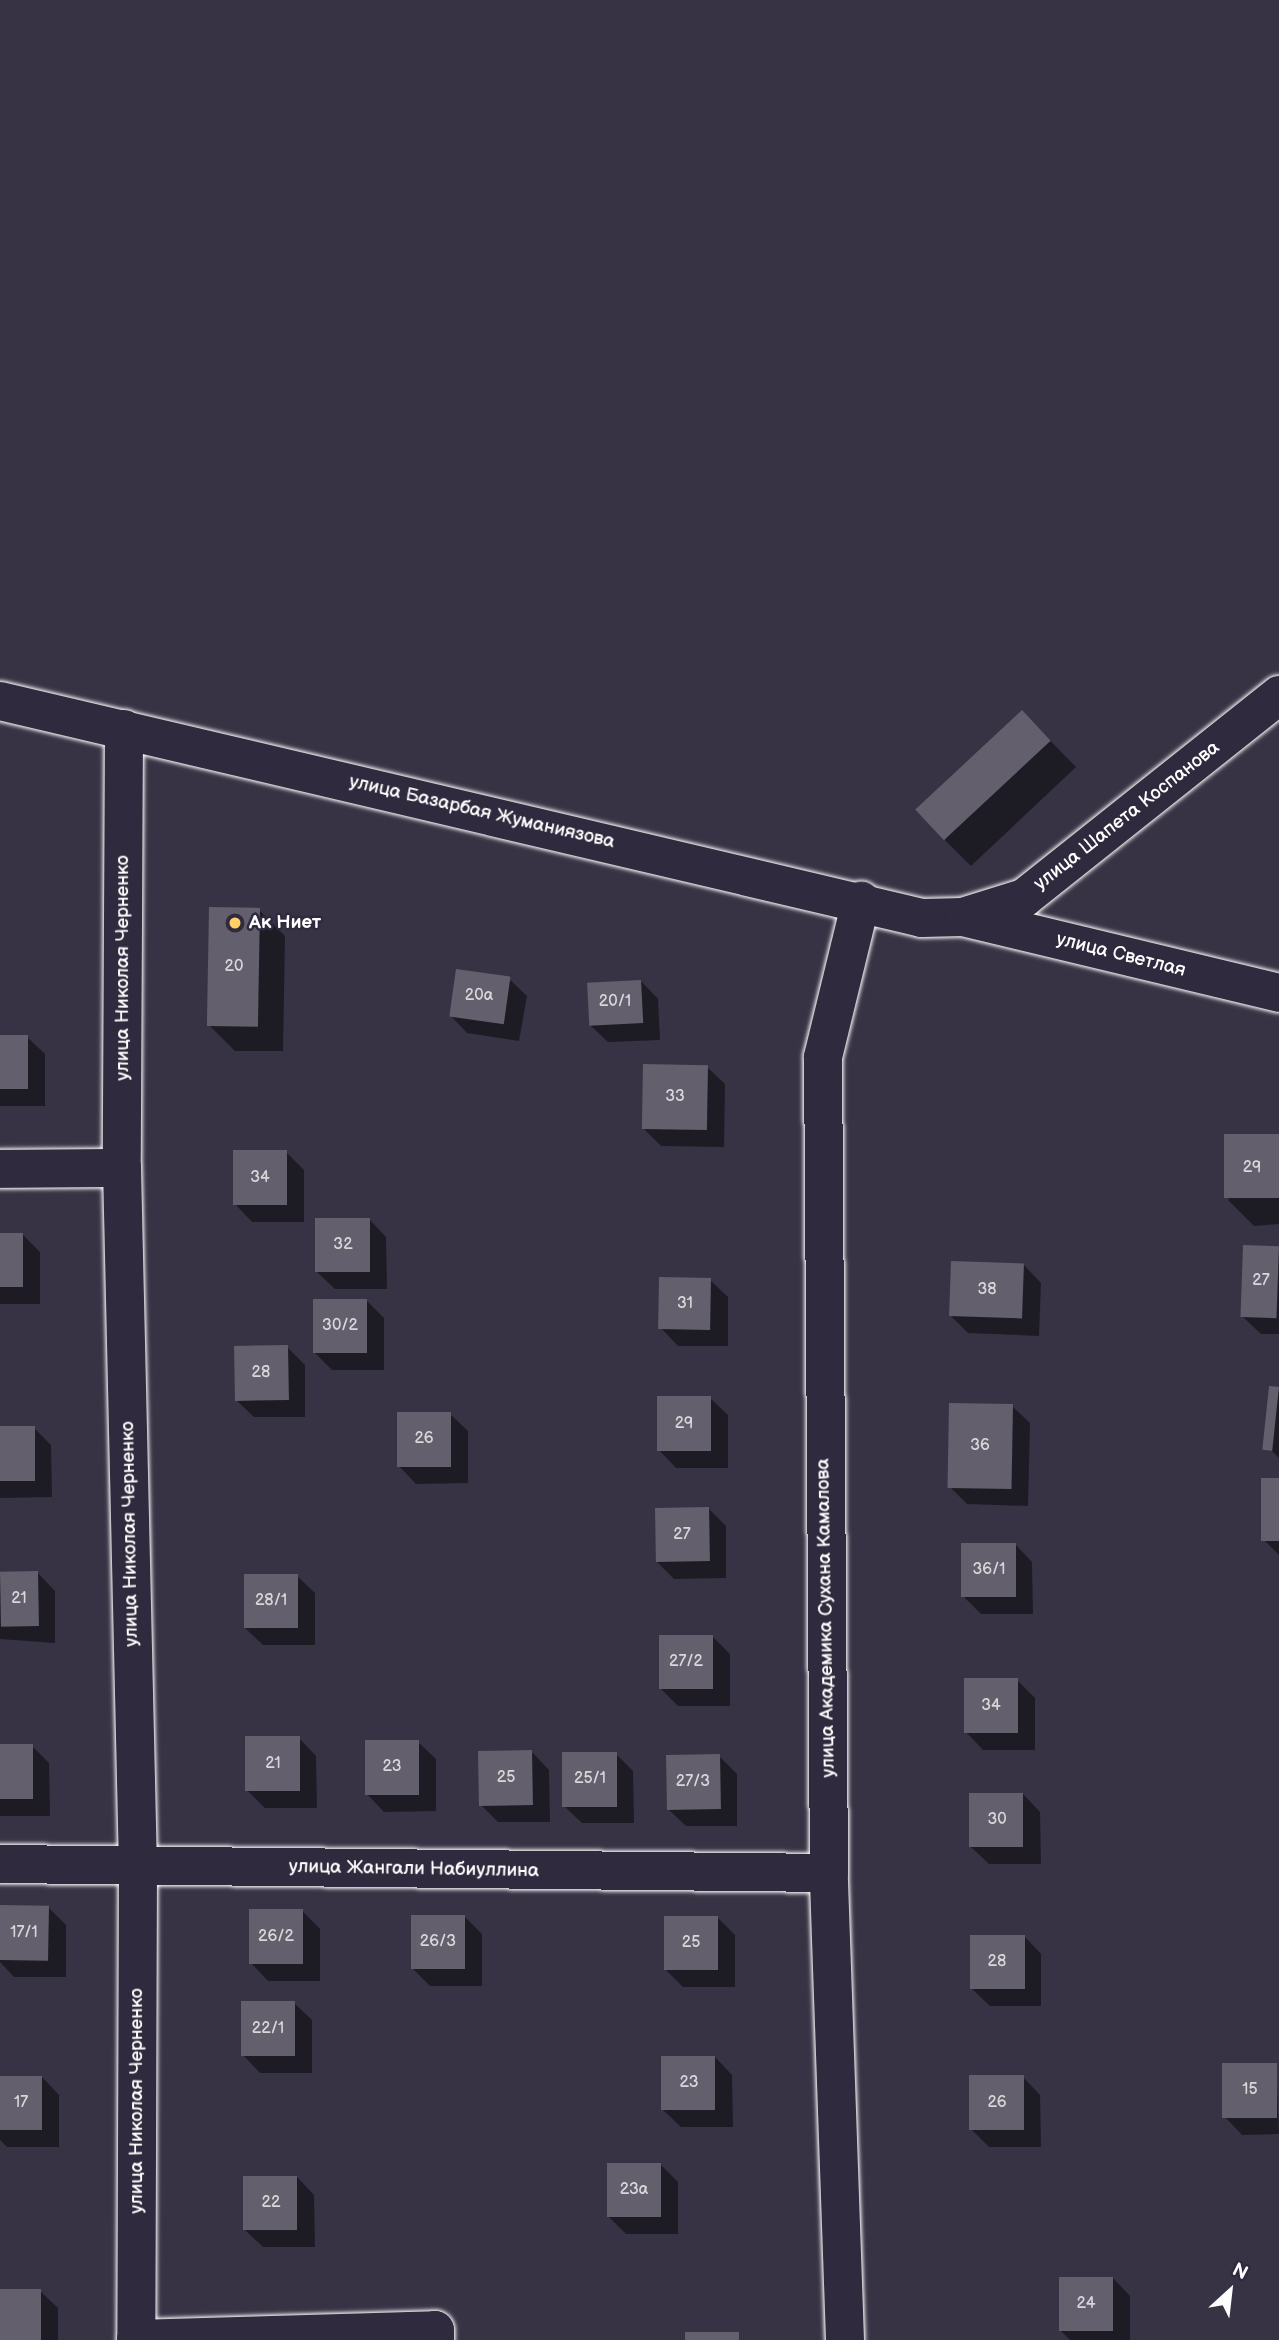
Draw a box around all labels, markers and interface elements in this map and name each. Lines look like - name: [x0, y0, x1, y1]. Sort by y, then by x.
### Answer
- street label: улица Шапета Коспанова: [1030, 736, 1224, 896]
- street label: улица Базарбая Жуманиязова: [347, 770, 617, 854]
- street label: улица Николая Черненко: [112, 855, 134, 1081]
- place label: Ак Ниет: [249, 912, 321, 934]
- marker: Ак Ниет: [227, 915, 243, 931]
- street label: улица Светлая: [1054, 928, 1188, 982]
- house number: 20: [225, 957, 243, 977]
- house number: 20а: [465, 986, 493, 1006]
- house number: 20/1: [599, 992, 631, 1012]
- house number: 33: [665, 1087, 685, 1107]
- house number: 29: [1243, 1158, 1261, 1178]
- house number: 34: [250, 1168, 270, 1188]
- house number: 32: [333, 1235, 353, 1255]
- house number: 27: [1252, 1271, 1270, 1291]
- house number: 38: [977, 1280, 997, 1300]
- house number: 31: [677, 1294, 693, 1314]
- house number: 30/2: [322, 1316, 358, 1336]
- house number: 28: [252, 1363, 270, 1383]
- house number: 29: [675, 1414, 693, 1434]
- street label: улица Николая Черненко: [117, 1421, 143, 1647]
- house number: 26: [414, 1429, 434, 1449]
- house number: 36: [970, 1436, 990, 1456]
- street label: улица Академика Сухана Камалова: [812, 1458, 840, 1778]
- house number: 27: [673, 1525, 691, 1545]
- house number: 36/1: [972, 1560, 1006, 1580]
- house number: 21: [11, 1589, 27, 1609]
- house number: 28/1: [255, 1591, 287, 1611]
- house number: 27/2: [669, 1652, 703, 1672]
- house number: 34: [981, 1696, 1001, 1716]
- house number: 21: [265, 1754, 281, 1774]
- house number: 23: [383, 1757, 401, 1777]
- house number: 25: [497, 1768, 515, 1788]
- house number: 25/1: [574, 1769, 606, 1789]
- house number: 27/3: [676, 1772, 710, 1792]
- house number: 30: [987, 1810, 1007, 1830]
- street label: улица Жангали Набиуллина: [289, 1855, 539, 1883]
- house number: 17/1: [10, 1923, 38, 1943]
- house number: 26/2: [258, 1927, 294, 1947]
- house number: 26/3: [420, 1932, 456, 1952]
- house number: 25: [682, 1933, 700, 1953]
- house number: 28: [988, 1952, 1006, 1972]
- street label: улица Николая Черненко: [126, 1988, 148, 2214]
- house number: 22/1: [252, 2019, 284, 2039]
- house number: 23: [680, 2073, 698, 2093]
- house number: 15: [1242, 2080, 1258, 2100]
- house number: 17: [14, 2093, 28, 2113]
- house number: 26: [987, 2093, 1007, 2113]
- house number: 23а: [620, 2180, 648, 2200]
- house number: 22: [262, 2193, 280, 2213]
- north arrow: [1195, 2256, 1265, 2326]
- text: N: [1228, 2258, 1251, 2285]
- house number: 24: [1077, 2294, 1095, 2314]

